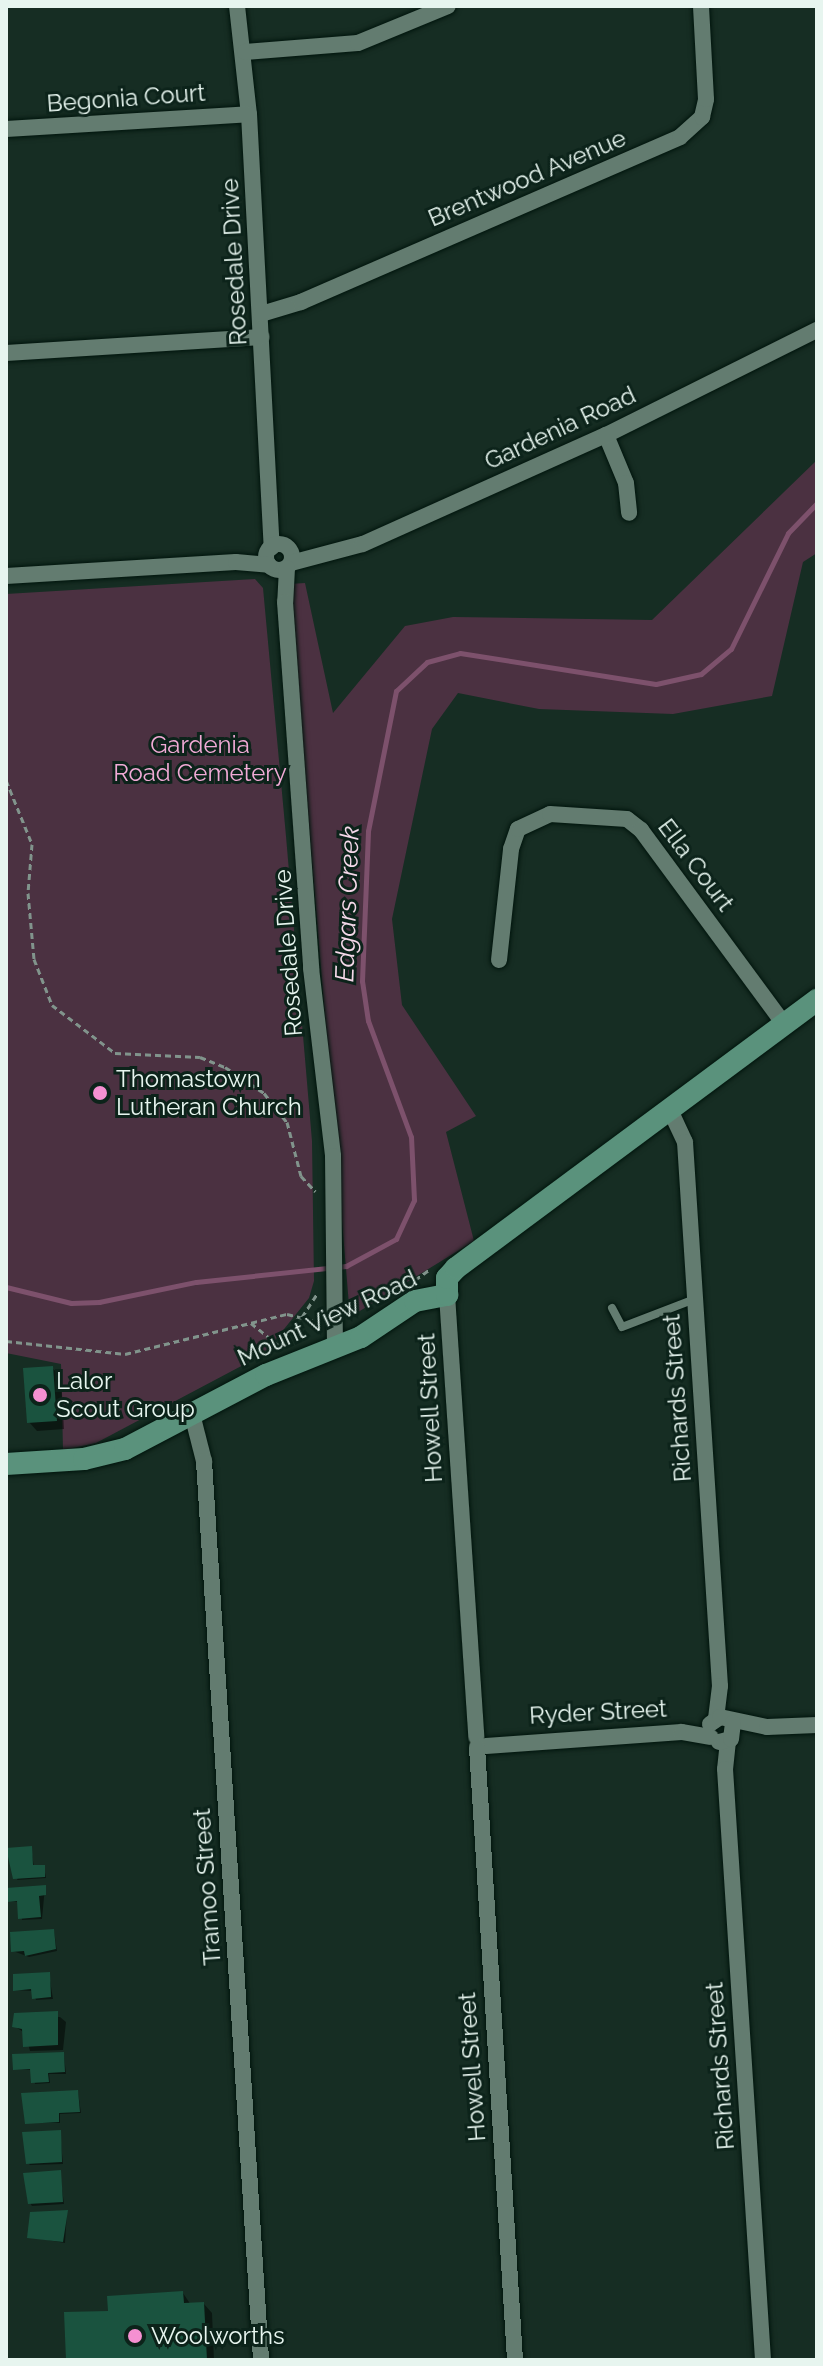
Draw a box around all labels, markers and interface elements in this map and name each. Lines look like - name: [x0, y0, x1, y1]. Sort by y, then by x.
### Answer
- street label: Begonia Court: [46, 78, 206, 118]
- street label: Brentwood Avenue: [423, 123, 631, 233]
- street label: Rosedale Drive: [215, 178, 253, 346]
- street label: Gardenia Road: [480, 380, 640, 476]
- park label: Gardenia Road Cemetery: [113, 731, 287, 787]
- street label: Ella Court: [652, 813, 740, 917]
- water label: Edgars Creek: [330, 825, 366, 983]
- street label: Rosedale Drive: [268, 869, 308, 1037]
- place label: Thomastown Lutheran Church: [116, 1065, 302, 1121]
- marker: Thomastown Lutheran Church: [91, 1084, 109, 1102]
- street label: Mount View Road: [232, 1264, 422, 1372]
- street label: Richards Street: [657, 1313, 697, 1483]
- street label: Howell Street: [412, 1332, 448, 1484]
- place label: Lalor Scout Group: [56, 1367, 195, 1423]
- marker: Lalor Scout Group: [31, 1386, 49, 1404]
- street label: Ryder Street: [528, 1694, 668, 1730]
- street label: Tramoo Street: [187, 1808, 227, 1966]
- street label: Richards Street: [700, 1981, 740, 2151]
- street label: Howell Street: [452, 1991, 492, 2143]
- place label: Woolworths: [151, 2322, 285, 2350]
- marker: Woolworths: [126, 2327, 144, 2345]

